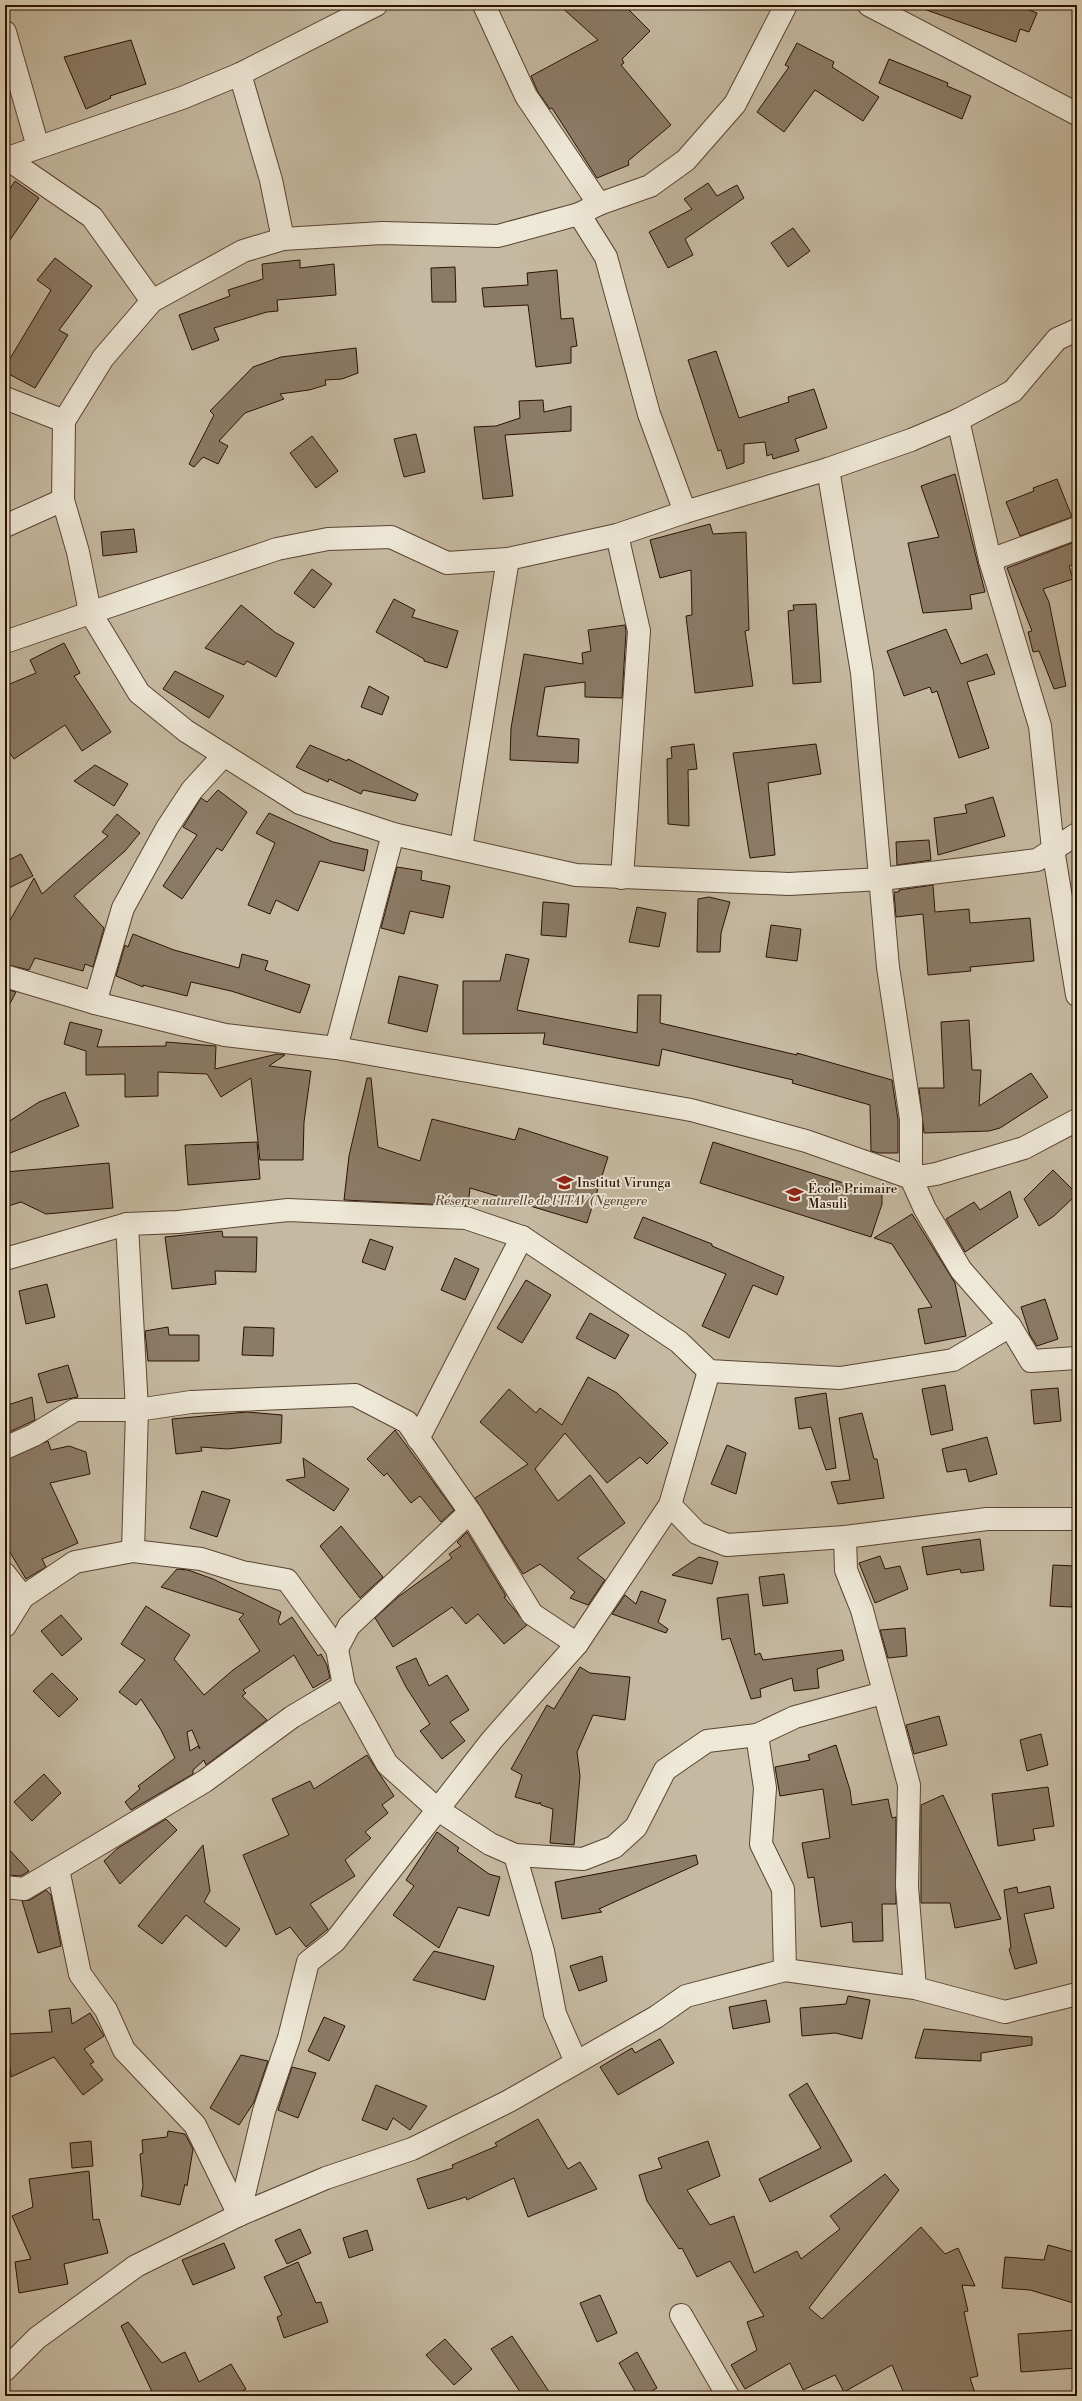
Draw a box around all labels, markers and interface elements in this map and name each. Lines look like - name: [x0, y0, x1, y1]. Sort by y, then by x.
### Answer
- school or university icon: Institut Virunga: [554, 1172, 574, 1192]
- place label: Institut Virunga: [577, 1175, 671, 1191]
- place label: École Primaire Masuli: [808, 1180, 898, 1212]
- school or university icon: École Primaire Masuli: [785, 1185, 805, 1205]
- park label: Réserve naturelle de l'ITAV (Ngengere: [434, 1193, 647, 1209]

